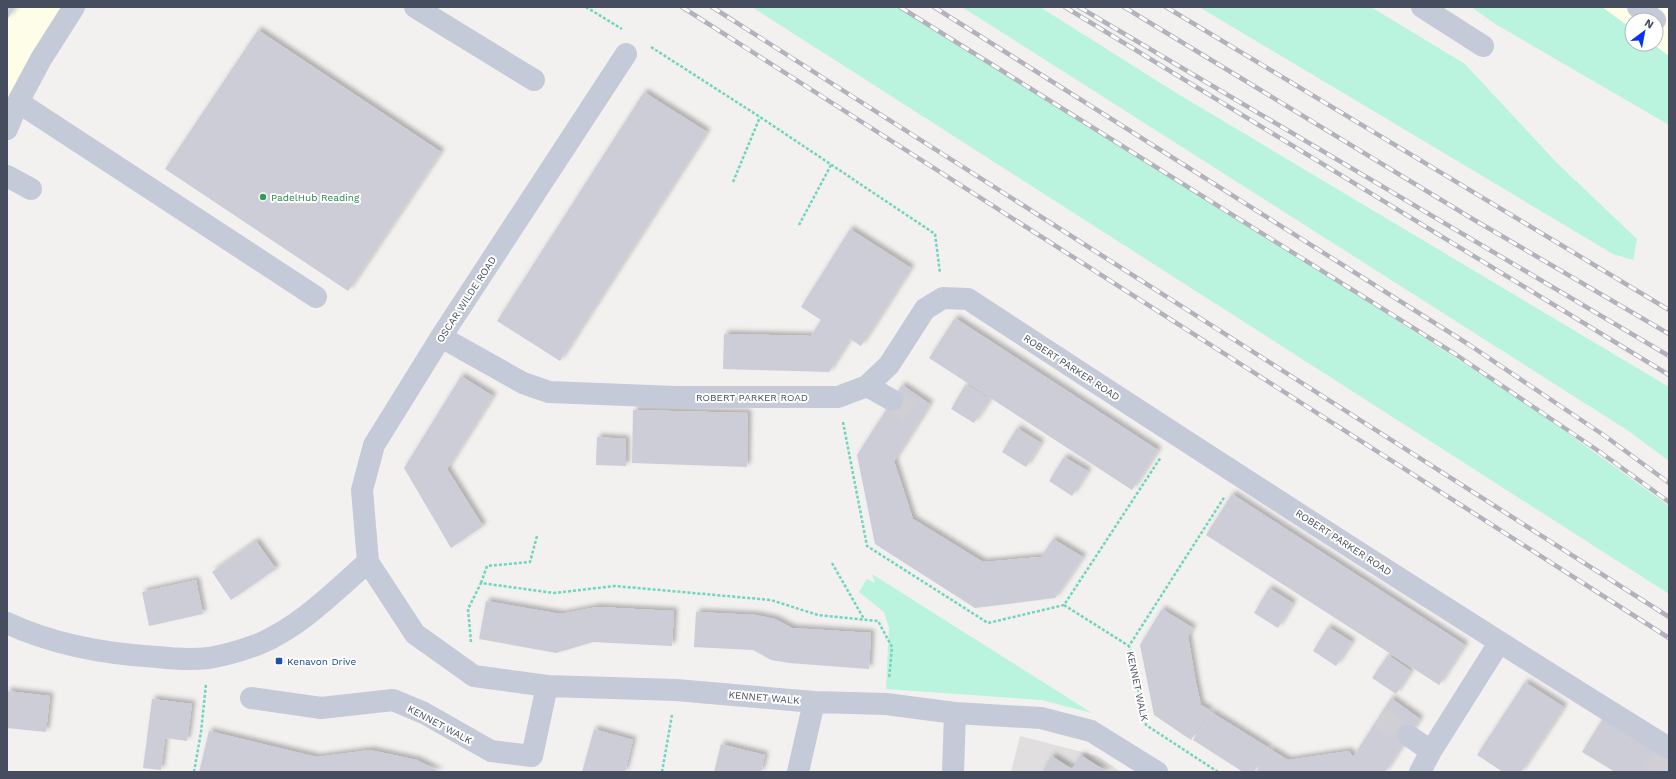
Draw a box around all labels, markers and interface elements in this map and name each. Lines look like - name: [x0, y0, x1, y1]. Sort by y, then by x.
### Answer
- north arrow: [1624, 12, 1664, 52]
- text: N: [1642, 16, 1656, 32]
- marker: PadelHub Reading: [258, 192, 268, 202]
- place label: PadelHub Reading: [271, 192, 360, 203]
- street label: OSCAR WILDE ROAD: [434, 254, 498, 344]
- street label: ROBERT PARKER ROAD: [1022, 332, 1122, 403]
- street label: ROBERT PARKER ROAD: [696, 392, 808, 403]
- street label: ROBERT PARKER ROAD: [1294, 507, 1394, 578]
- street label: KENNET WALK: [1125, 650, 1150, 723]
- marker: Kenavon Drive: [274, 656, 284, 666]
- place label: Kenavon Drive: [287, 656, 356, 667]
- street label: KENNET WALK: [728, 689, 800, 706]
- street label: KENNET WALK: [406, 703, 474, 746]

